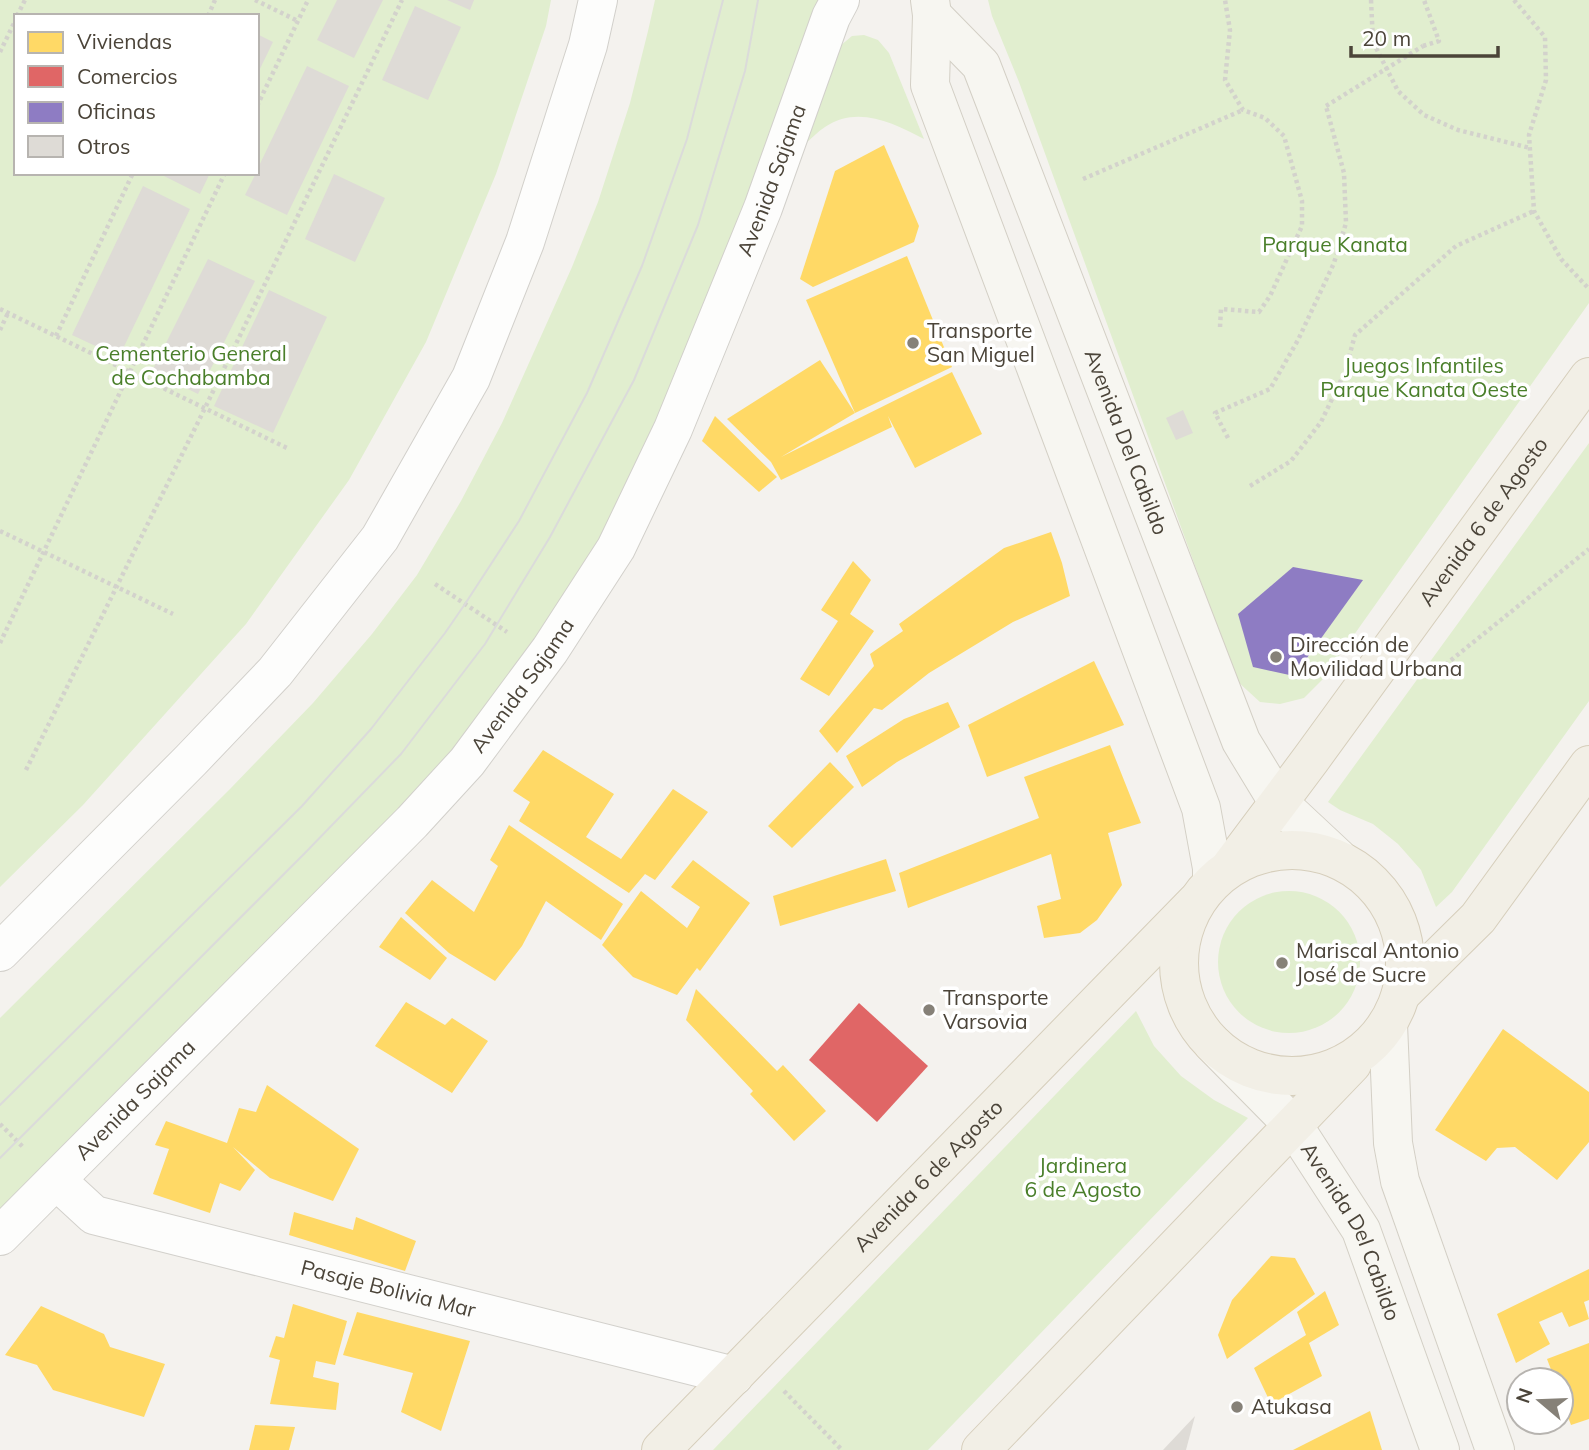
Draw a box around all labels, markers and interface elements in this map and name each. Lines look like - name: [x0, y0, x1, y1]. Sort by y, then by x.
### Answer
- legend: [14, 14, 259, 175]
- scale bar: [1351, 14, 1498, 58]
- text: 20 m: [1362, 25, 1411, 51]
- text: Viviendas: [77, 28, 172, 54]
- text: Comercios: [77, 63, 178, 89]
- text: Oficinas: [77, 98, 156, 124]
- street label: Avenida Sajama: [731, 101, 811, 260]
- text: Otros: [77, 133, 130, 159]
- park label: Parque Kanata: [1262, 231, 1408, 257]
- place label: Transporte San Miguel: [927, 317, 1035, 367]
- marker: Transporte San Miguel: [905, 335, 921, 351]
- park label: Cementerio General de Cochabamba: [95, 340, 287, 390]
- street label: Avenida Del Cabildo: [1079, 345, 1174, 538]
- park label: Juegos Infantiles Parque Kanata Oeste: [1320, 352, 1528, 402]
- street label: Avenida 6 de Agosto: [1413, 432, 1553, 611]
- street label: Avenida Sajama: [464, 613, 579, 757]
- place label: Dirección de Movilidad Urbana: [1290, 631, 1462, 681]
- marker: Dirección de Movilidad Urbana: [1268, 649, 1284, 665]
- place label: Mariscal Antonio José de Sucre: [1296, 937, 1459, 987]
- marker: Mariscal Antonio José de Sucre: [1274, 955, 1290, 971]
- place label: Transporte Varsovia: [943, 984, 1048, 1034]
- marker: Transporte Varsovia: [921, 1002, 937, 1018]
- street label: Avenida Sajama: [69, 1033, 200, 1165]
- street label: Avenida 6 de Agosto: [848, 1094, 1008, 1257]
- street label: Avenida Del Cabildo: [1296, 1137, 1406, 1324]
- park label: Jardinera 6 de Agosto: [1024, 1152, 1142, 1202]
- street label: Pasaje Bolivia Mar: [298, 1254, 479, 1323]
- north arrow: [1505, 1366, 1575, 1436]
- text: N: [1510, 1385, 1538, 1406]
- place label: Atukasa: [1251, 1393, 1332, 1419]
- marker: Atukasa: [1229, 1399, 1245, 1415]

